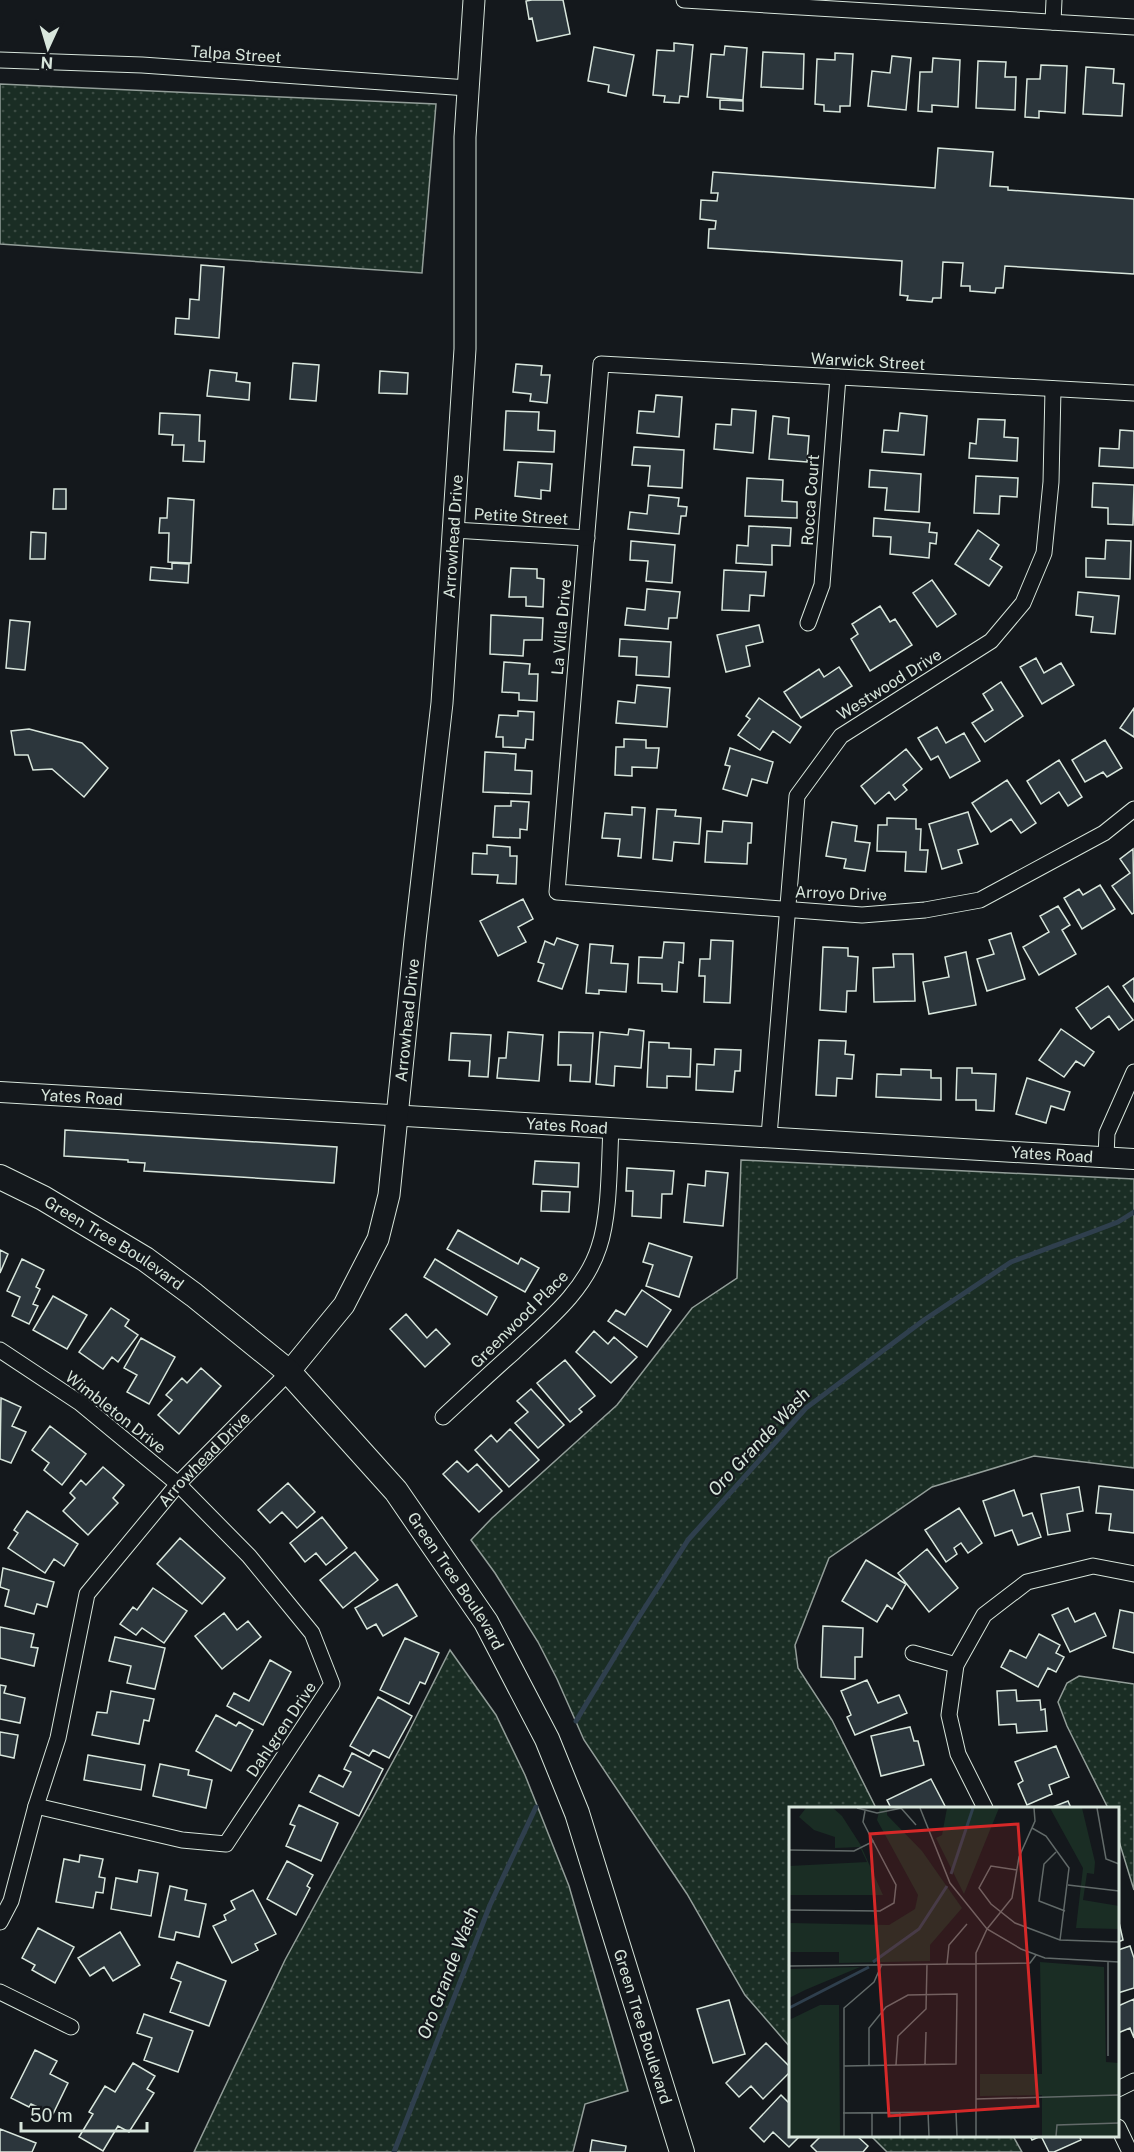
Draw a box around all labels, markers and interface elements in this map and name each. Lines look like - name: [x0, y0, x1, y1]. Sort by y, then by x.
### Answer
- north arrow: [18, 18, 78, 78]
- street label: Talpa Street: [190, 42, 282, 67]
- text: N: [40, 53, 54, 72]
- street label: Warwick Street: [810, 349, 926, 374]
- street label: Rocca Court: [798, 454, 823, 546]
- street label: Arrowhead Drive: [440, 474, 467, 599]
- street label: Petite Street: [473, 505, 569, 528]
- street label: La Villa Drive: [548, 578, 575, 676]
- street label: Westwood Drive: [833, 645, 945, 724]
- street label: Arroyo Drive: [795, 882, 887, 905]
- street label: Arrowhead Drive: [392, 958, 423, 1083]
- street label: Yates Road: [40, 1085, 123, 1109]
- street label: Yates Road: [525, 1114, 609, 1138]
- street label: Yates Road: [1011, 1143, 1094, 1167]
- street label: Green Tree Boulevard: [41, 1192, 187, 1294]
- street label: Greenwood Place: [467, 1267, 572, 1372]
- street label: Wimbleton Drive: [62, 1367, 170, 1458]
- water label: Oro Grande Wash: [703, 1383, 814, 1500]
- street label: Arrowhead Drive: [154, 1408, 254, 1510]
- street label: Green Tree Boulevard: [403, 1509, 508, 1653]
- street label: Dahlgren Drive: [243, 1678, 320, 1781]
- inset map: [789, 1807, 1119, 2137]
- water label: Oro Grande Wash: [413, 1904, 482, 2042]
- street label: Green Tree Boulevard: [610, 1947, 676, 2106]
- scale bar: [21, 2095, 147, 2133]
- text: 50 m: [30, 2105, 73, 2126]

